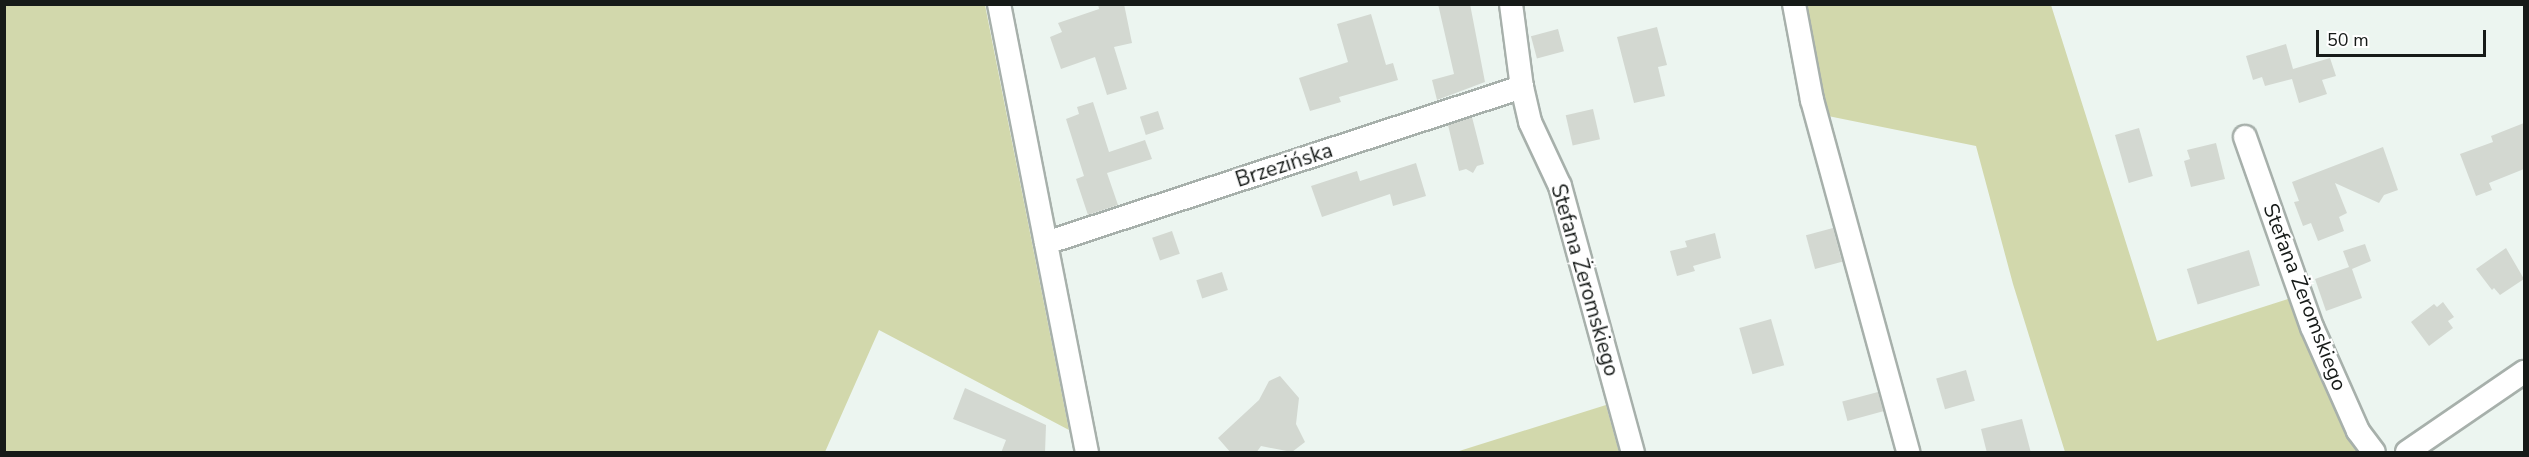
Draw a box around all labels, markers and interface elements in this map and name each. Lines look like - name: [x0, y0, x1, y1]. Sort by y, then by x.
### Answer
- scale bar: [2319, 18, 2488, 56]
- text: 50 m: [2327, 28, 2369, 52]
- street label: Brzezińska: [1232, 137, 1336, 193]
- street label: Stefana Żeromskiego: [1546, 181, 1624, 379]
- street label: Stefana Żeromskiego: [2258, 200, 2352, 394]

